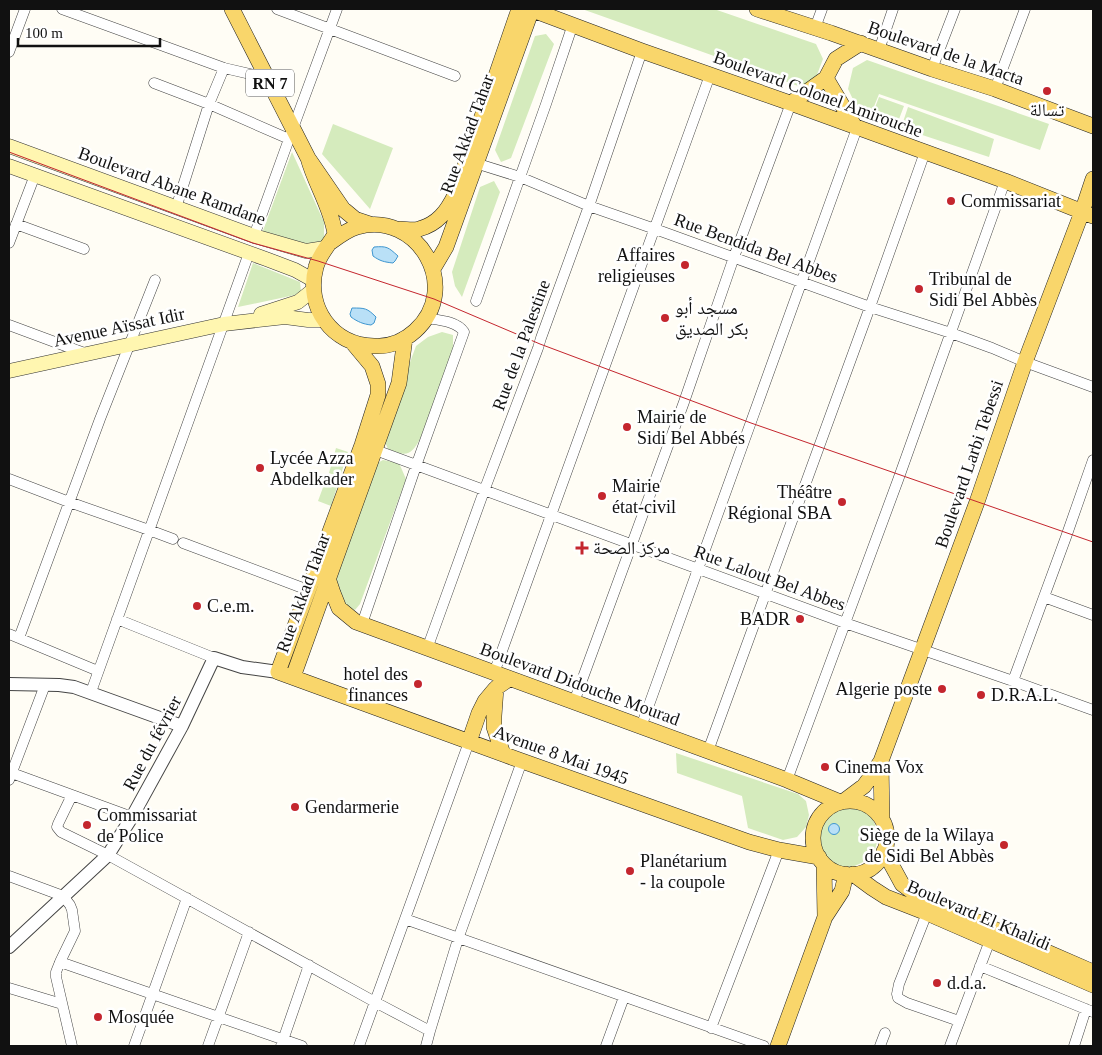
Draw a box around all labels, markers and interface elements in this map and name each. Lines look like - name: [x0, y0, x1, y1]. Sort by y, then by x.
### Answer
- scale bar: [18, 15, 160, 47]
- street label: Boulevard de la Macta: [865, 17, 1027, 89]
- text: 100 m: [25, 25, 63, 41]
- street label: Boulevard Colonel Amirouche: [711, 47, 925, 141]
- road number: RN 7: [246, 70, 294, 96]
- street label: Rue Akkad Tahar: [436, 72, 498, 196]
- marker: تسالة: [1041, 85, 1053, 97]
- place label: تسالة: [1030, 100, 1064, 120]
- street label: Boulevard Abane Ramdane: [76, 143, 268, 229]
- place label: Commissariat: [961, 191, 1061, 211]
- marker: Commissariat: [945, 195, 957, 207]
- street label: Rue Bendida Bel Abbes: [672, 209, 840, 287]
- place label: Affaires religieuses: [598, 245, 675, 286]
- marker: Affaires religieuses: [679, 259, 691, 271]
- place label: Tribunal de Sidi Bel Abbès: [929, 269, 1037, 310]
- street label: Rue de la Palestine: [488, 277, 554, 413]
- marker: Tribunal de Sidi Bel Abbès: [913, 283, 925, 295]
- place label: مسجد أبو بكر الصديق: [675, 297, 748, 340]
- street label: Avenue Aïssat Idir: [52, 303, 186, 351]
- marker: مسجد أبو بكر الصديق: [659, 312, 671, 324]
- street label: Boulevard Larbi Tebessi: [931, 377, 1007, 551]
- place label: Mairie de Sidi Bel Abbés: [637, 407, 745, 448]
- marker: Mairie de Sidi Bel Abbés: [621, 421, 633, 433]
- place label: Lycée Azza Abdelkader: [270, 448, 354, 489]
- marker: Lycée Azza Abdelkader: [254, 462, 266, 474]
- place label: Mairie état-civil: [612, 476, 676, 517]
- place label: Théâtre Régional SBA: [727, 482, 832, 523]
- marker: Mairie état-civil: [596, 490, 608, 502]
- marker: Théâtre Régional SBA: [836, 496, 848, 508]
- street label: Rue Akkad Tahar: [272, 531, 334, 655]
- place label: مركز الصحة: [593, 538, 670, 558]
- marker: مركز الصحة: [575, 541, 589, 555]
- street label: Rue Lalout Bel Abbes: [692, 541, 848, 615]
- place label: C.e.m.: [207, 596, 255, 616]
- marker: C.e.m.: [191, 600, 203, 612]
- place label: BADR: [740, 609, 790, 629]
- marker: BADR: [794, 613, 806, 625]
- street label: Boulevard Didouche Mourad: [477, 639, 683, 729]
- place label: hotel des finances: [344, 664, 408, 705]
- marker: hotel des finances: [412, 678, 424, 690]
- place label: Algerie poste: [836, 679, 932, 699]
- marker: Algerie poste: [936, 683, 948, 695]
- place label: D.R.A.L.: [991, 685, 1058, 705]
- marker: D.R.A.L.: [975, 689, 987, 701]
- street label: Rue du février: [119, 692, 185, 794]
- street label: Avenue 8 Mai 1945: [491, 721, 631, 789]
- place label: Cinema Vox: [835, 757, 924, 777]
- marker: Cinema Vox: [819, 761, 831, 773]
- place label: Gendarmerie: [305, 797, 399, 817]
- marker: Gendarmerie: [289, 801, 301, 813]
- place label: Commissariat de Police: [97, 805, 197, 846]
- marker: Commissariat de Police: [81, 819, 93, 831]
- place label: Siège de la Wilaya de Sidi Bel Abbès: [860, 825, 994, 866]
- marker: Siège de la Wilaya de Sidi Bel Abbès: [998, 839, 1010, 851]
- place label: Planétarium - la coupole: [640, 851, 727, 892]
- marker: Planétarium - la coupole: [624, 865, 636, 877]
- street label: Boulevard El Khalidi: [904, 876, 1054, 954]
- place label: d.d.a.: [947, 973, 987, 993]
- marker: d.d.a.: [931, 977, 943, 989]
- place label: Mosquée: [108, 1007, 174, 1027]
- marker: Mosquée: [92, 1011, 104, 1023]

